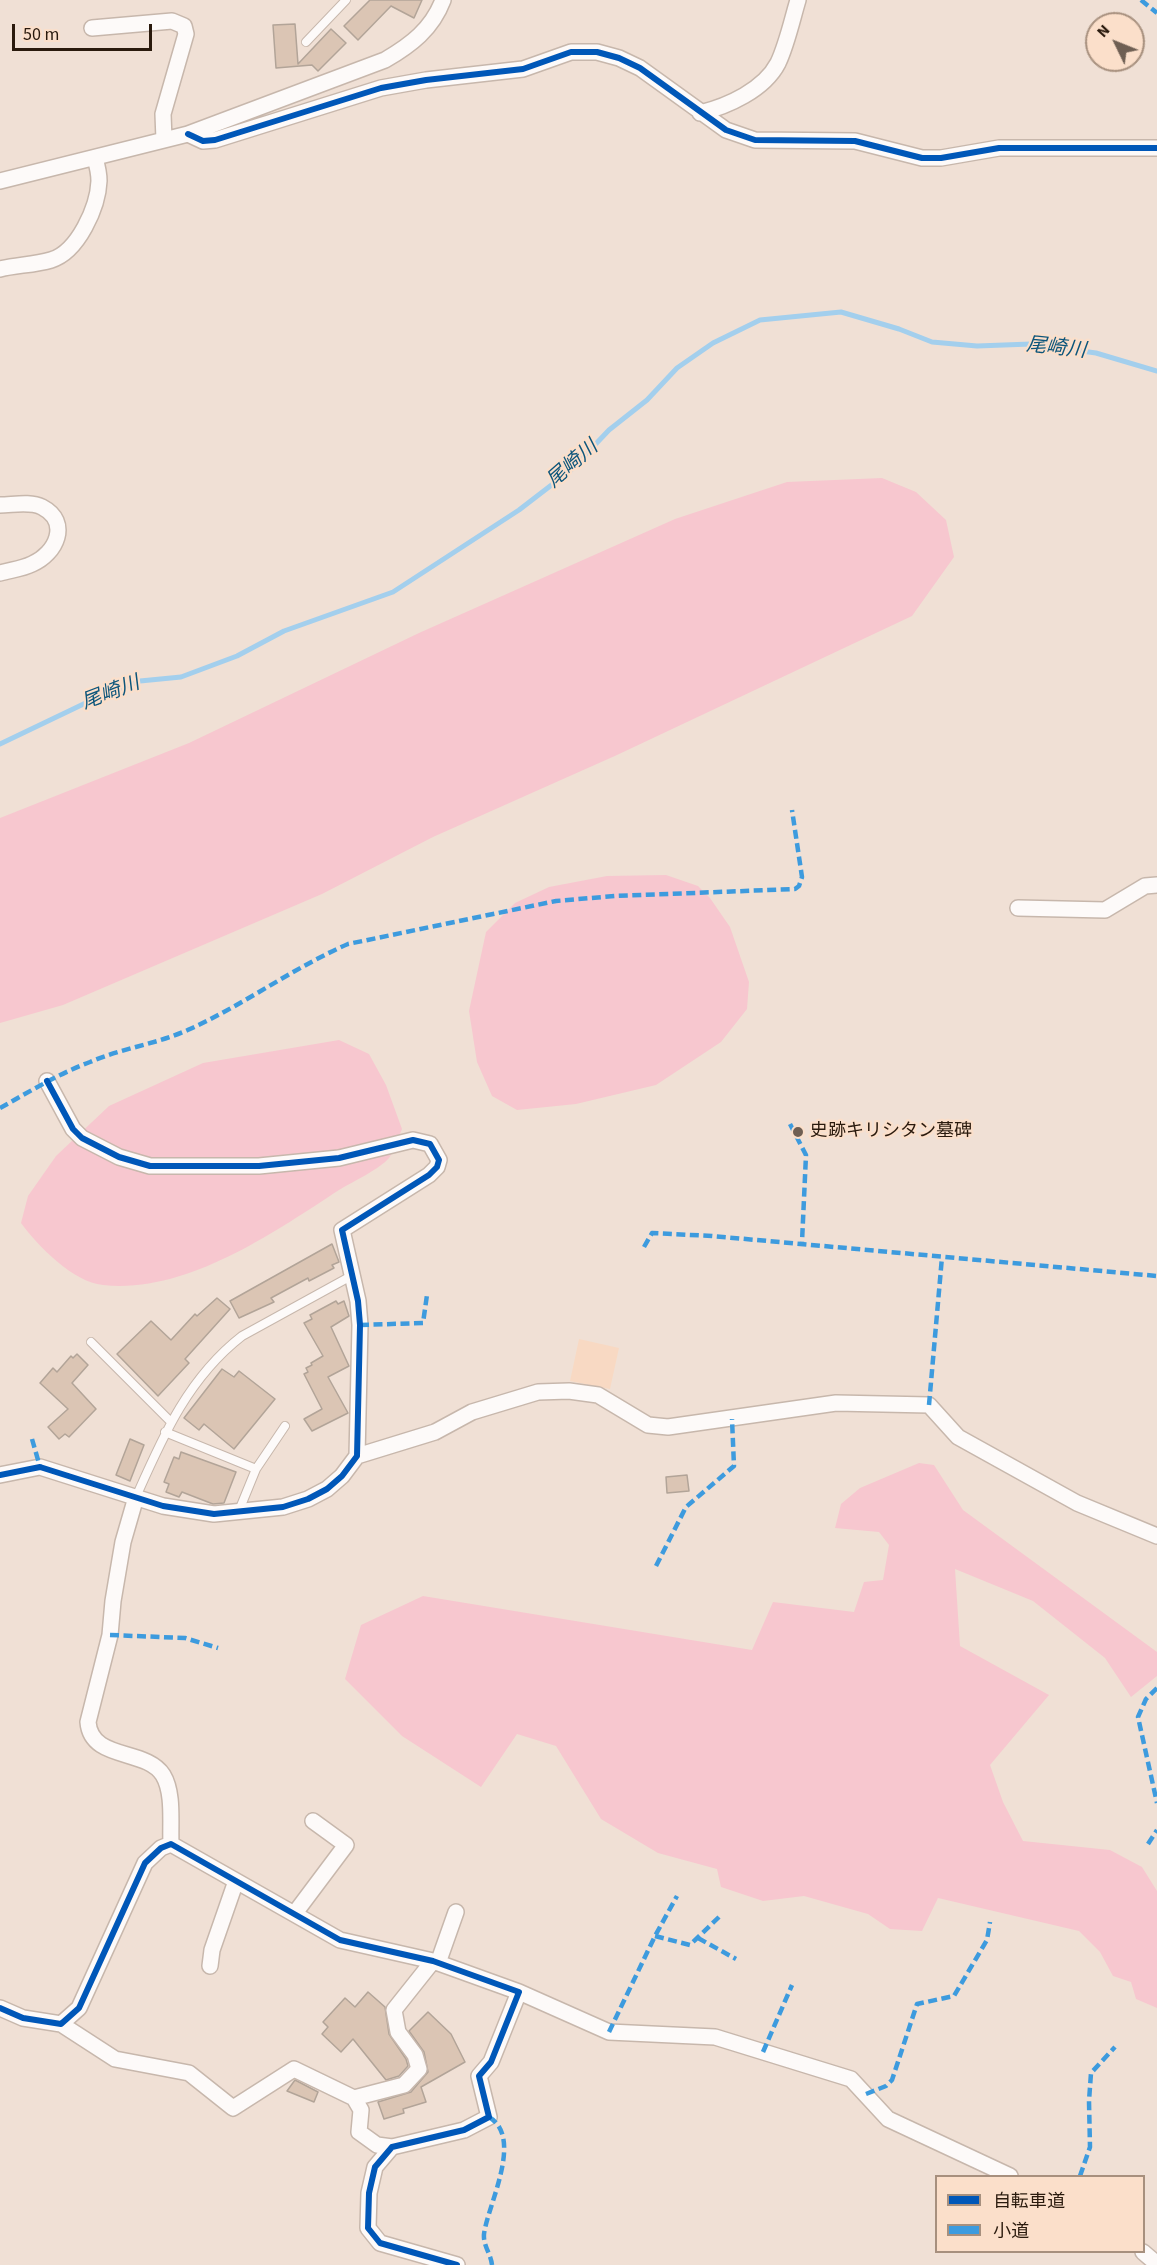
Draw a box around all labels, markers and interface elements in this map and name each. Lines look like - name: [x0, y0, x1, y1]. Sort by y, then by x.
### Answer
- scale bar: [15, 12, 154, 50]
- north arrow: [1085, 12, 1145, 72]
- text: N: [1092, 20, 1115, 42]
- text: 50 m: [23, 22, 59, 47]
- water label: 尾崎川: [1025, 334, 1087, 364]
- water label: 尾崎川: [542, 436, 604, 494]
- water label: 尾崎川: [79, 672, 143, 716]
- place label: 史跡キリシタン墓碑: [810, 1121, 972, 1143]
- marker: 史跡キリシタン墓碑: [791, 1125, 805, 1139]
- legend: [935, 2175, 1145, 2253]
- text: 自転車道: [993, 2189, 1065, 2214]
- text: 小道: [993, 2219, 1029, 2244]

